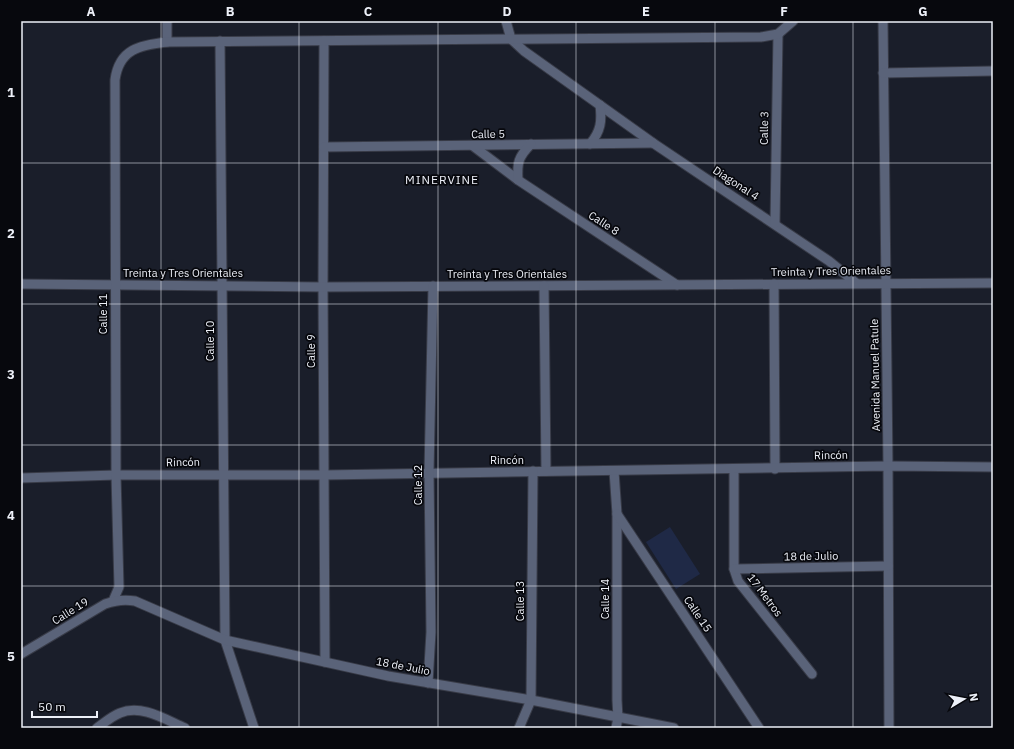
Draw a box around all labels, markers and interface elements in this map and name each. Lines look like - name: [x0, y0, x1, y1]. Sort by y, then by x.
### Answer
- text: A: [87, 3, 96, 20]
- text: B: [226, 3, 235, 20]
- text: C: [364, 3, 373, 20]
- text: D: [502, 3, 512, 20]
- text: E: [642, 3, 650, 20]
- text: F: [780, 3, 788, 20]
- text: G: [918, 3, 928, 20]
- text: 1: [7, 84, 15, 101]
- street label: Calle 3: [757, 111, 771, 145]
- street label: Calle 5: [471, 127, 505, 141]
- street label: Diagonal 4: [710, 163, 762, 203]
- district label: MINERVINE: [405, 172, 479, 187]
- street label: Calle 8: [586, 208, 622, 238]
- text: 2: [7, 225, 15, 242]
- street label: Treinta y Tres Orientales: [771, 263, 891, 279]
- street label: Treinta y Tres Orientales: [123, 266, 243, 280]
- street label: Treinta y Tres Orientales: [447, 267, 567, 281]
- street label: Calle 11: [96, 293, 110, 334]
- street label: Avenida Manuel Patule: [867, 319, 883, 431]
- street label: Calle 10: [203, 321, 217, 361]
- street label: Calle 9: [304, 334, 318, 368]
- text: 3: [7, 366, 15, 383]
- street label: Rincón: [814, 448, 848, 462]
- street label: Rincón: [490, 453, 524, 467]
- street label: Rincón: [166, 455, 200, 469]
- street label: Calle 12: [411, 465, 425, 505]
- text: 4: [7, 507, 15, 524]
- street label: 18 de Julio: [784, 549, 838, 563]
- street label: 17 Metros: [744, 571, 786, 619]
- street label: Calle 14: [598, 578, 612, 619]
- street label: Calle 13: [513, 581, 527, 621]
- street label: Calle 15: [681, 593, 715, 635]
- street label: Calle 19: [49, 594, 91, 628]
- text: 5: [7, 648, 15, 665]
- street label: 18 de Julio: [375, 654, 431, 678]
- north arrow: [944, 679, 984, 719]
- text: N: [966, 692, 981, 702]
- scale bar: [32, 693, 97, 719]
- text: 50 m: [38, 699, 66, 714]

